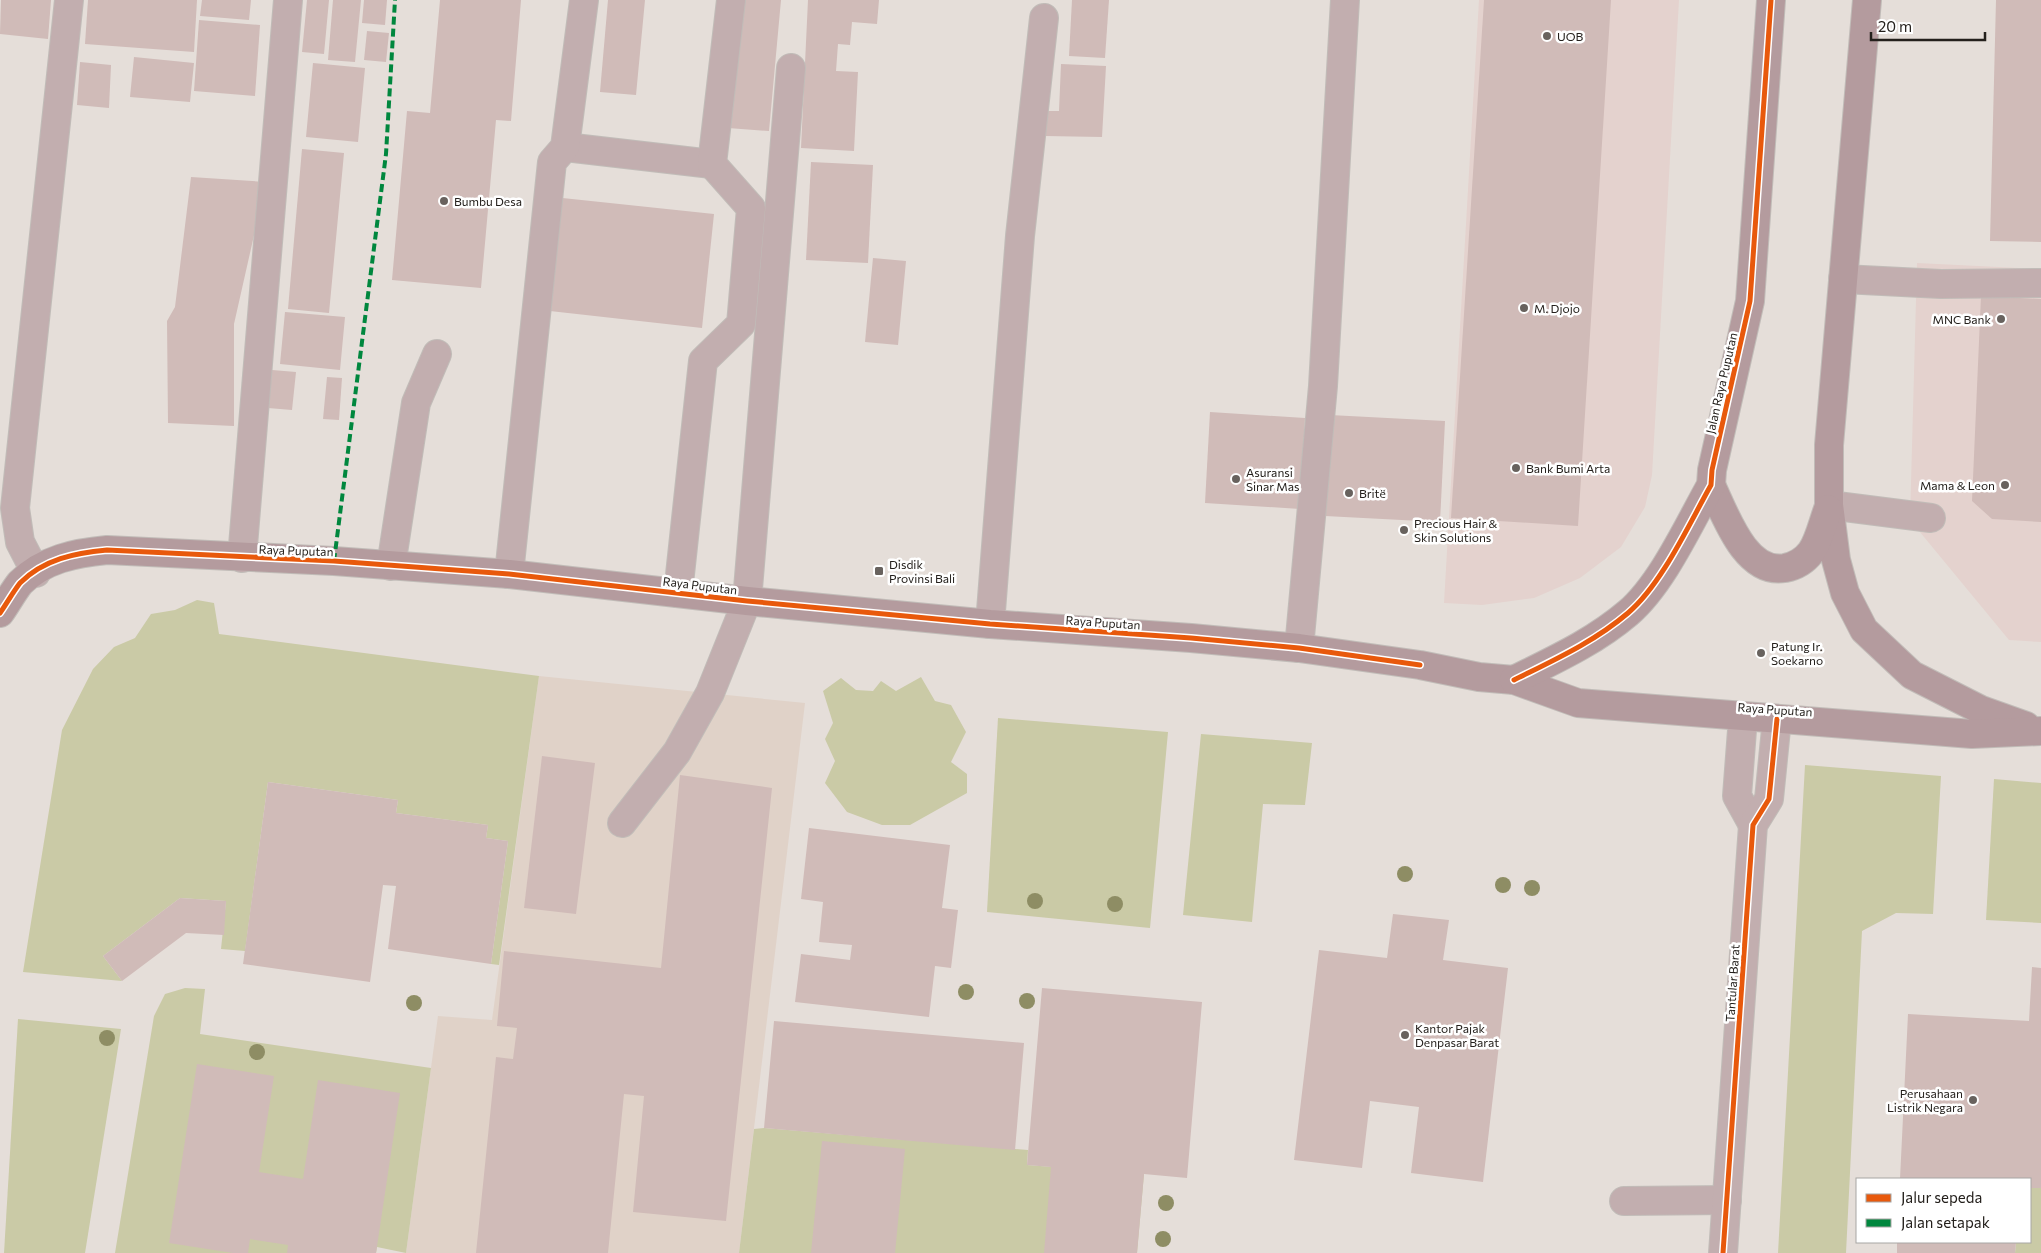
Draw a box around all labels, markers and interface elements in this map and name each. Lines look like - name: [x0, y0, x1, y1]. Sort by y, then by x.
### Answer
- scale bar: [1871, 10, 1985, 42]
- text: 20 m: [1878, 17, 1912, 35]
- place label: UOB: [1557, 29, 1584, 43]
- marker: UOB: [1541, 30, 1553, 42]
- place label: Bumbu Desa: [454, 194, 522, 208]
- marker: Bumbu Desa: [438, 195, 450, 207]
- place label: M. Djojo: [1534, 301, 1580, 315]
- marker: M. Djojo: [1518, 302, 1530, 314]
- place label: MNC Bank: [1933, 312, 1991, 326]
- marker: MNC Bank: [1995, 313, 2007, 325]
- street label: Jalan Raya Puputan: [1703, 331, 1740, 435]
- place label: Bank Bumi Arta: [1526, 461, 1610, 475]
- marker: Bank Bumi Arta: [1510, 462, 1522, 474]
- place label: Asuransi Sinar Mas: [1246, 465, 1299, 493]
- marker: Asuransi Sinar Mas: [1230, 473, 1242, 485]
- place label: Mama & Leon: [1920, 478, 1995, 492]
- marker: Mama & Leon: [1999, 479, 2011, 491]
- place label: Britë: [1359, 486, 1386, 500]
- marker: Britë: [1343, 487, 1355, 499]
- place label: Precious Hair & Skin Solutions: [1414, 516, 1498, 544]
- marker: Precious Hair & Skin Solutions: [1398, 524, 1410, 536]
- street label: Raya Puputan: [258, 542, 334, 558]
- place label: Disdik Provinsi Bali: [889, 557, 955, 585]
- marker: Disdik Provinsi Bali: [873, 565, 885, 577]
- street label: Raya Puputan: [662, 573, 738, 597]
- street label: Raya Puputan: [1065, 612, 1141, 632]
- place label: Patung Ir. Soekarno: [1771, 639, 1823, 667]
- marker: Patung Ir. Soekarno: [1755, 647, 1767, 659]
- street label: Raya Puputan: [1737, 699, 1813, 719]
- street label: Tantular Barat: [1722, 944, 1742, 1022]
- place label: Kantor Pajak Denpasar Barat: [1415, 1021, 1499, 1049]
- marker: Kantor Pajak Denpasar Barat: [1399, 1029, 1411, 1041]
- place label: Perusahaan Listrik Negara: [1887, 1086, 1963, 1114]
- marker: Perusahaan Listrik Negara: [1967, 1094, 1979, 1106]
- legend: [1856, 1178, 2031, 1243]
- text: Jalur sepeda: [1901, 1188, 1982, 1206]
- text: Jalan setapak: [1901, 1213, 1990, 1231]

